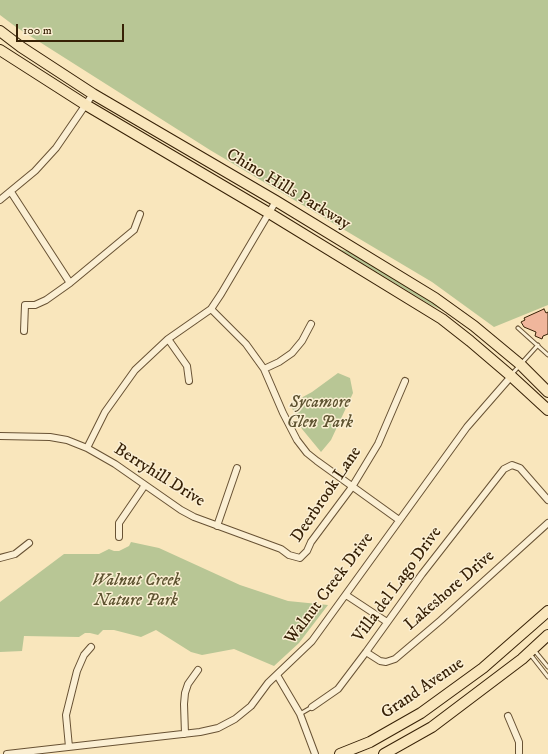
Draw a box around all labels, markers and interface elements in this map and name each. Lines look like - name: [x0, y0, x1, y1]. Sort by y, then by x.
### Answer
- scale bar: [18, 16, 126, 42]
- text: 100 m: [23, 23, 52, 38]
- street label: Chino Hills Parkway: [222, 145, 354, 235]
- park label: Sycamore Glen Park: [287, 393, 353, 433]
- street label: Berryhill Drive: [110, 440, 208, 512]
- street label: Deerbrook Lane: [287, 443, 367, 547]
- street label: Villa del Lago Drive: [349, 523, 447, 647]
- street label: Walnut Creek Drive: [281, 529, 379, 649]
- street label: Lakeshore Drive: [401, 546, 499, 636]
- park label: Walnut Creek Nature Park: [92, 571, 180, 611]
- street label: Grand Avenue: [378, 654, 468, 724]

